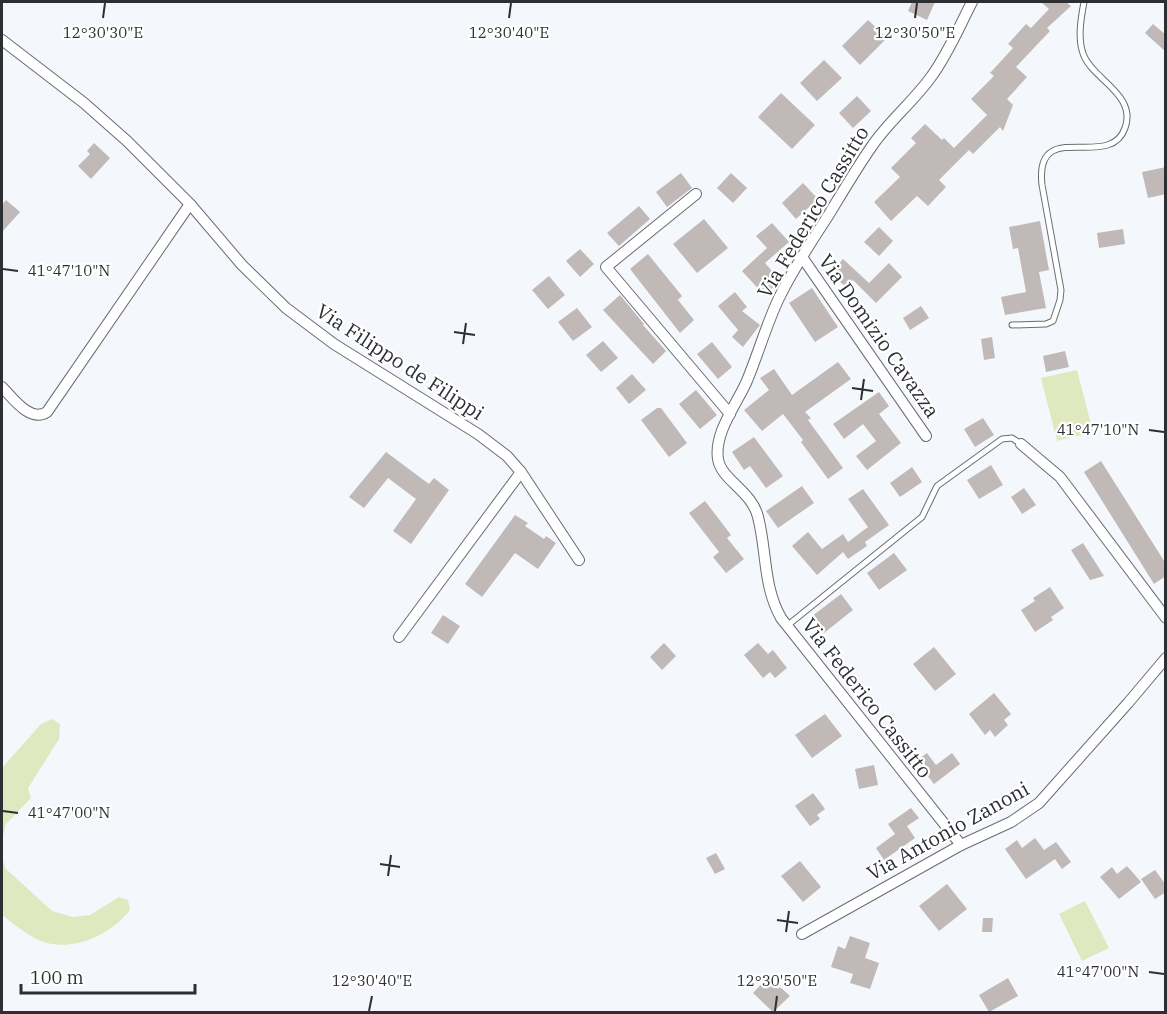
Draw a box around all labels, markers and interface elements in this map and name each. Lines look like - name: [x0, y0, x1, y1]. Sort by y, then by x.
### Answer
- text: 12°30'30"E: [63, 23, 143, 42]
- text: 12°30'40"E: [469, 23, 549, 42]
- text: 12°30'50"E: [875, 23, 955, 42]
- street label: Via Federico Cassitto: [751, 121, 875, 303]
- street label: Via Domizio Cavazza: [813, 249, 946, 423]
- text: 41°47'10"N: [28, 261, 110, 280]
- street label: Via Filippo de Filippi: [311, 297, 489, 426]
- text: 41°47'10"N: [1057, 420, 1139, 439]
- street label: Via Federico Cassitto: [796, 612, 938, 783]
- street label: Via Antonio Zanoni: [862, 775, 1034, 886]
- text: 41°47'00"N: [28, 803, 110, 822]
- scale bar: [21, 957, 195, 995]
- text: 41°47'00"N: [1057, 962, 1139, 981]
- text: 100 m: [30, 966, 84, 989]
- text: 12°30'40"E: [332, 971, 412, 990]
- text: 12°30'50"E: [737, 971, 817, 990]

